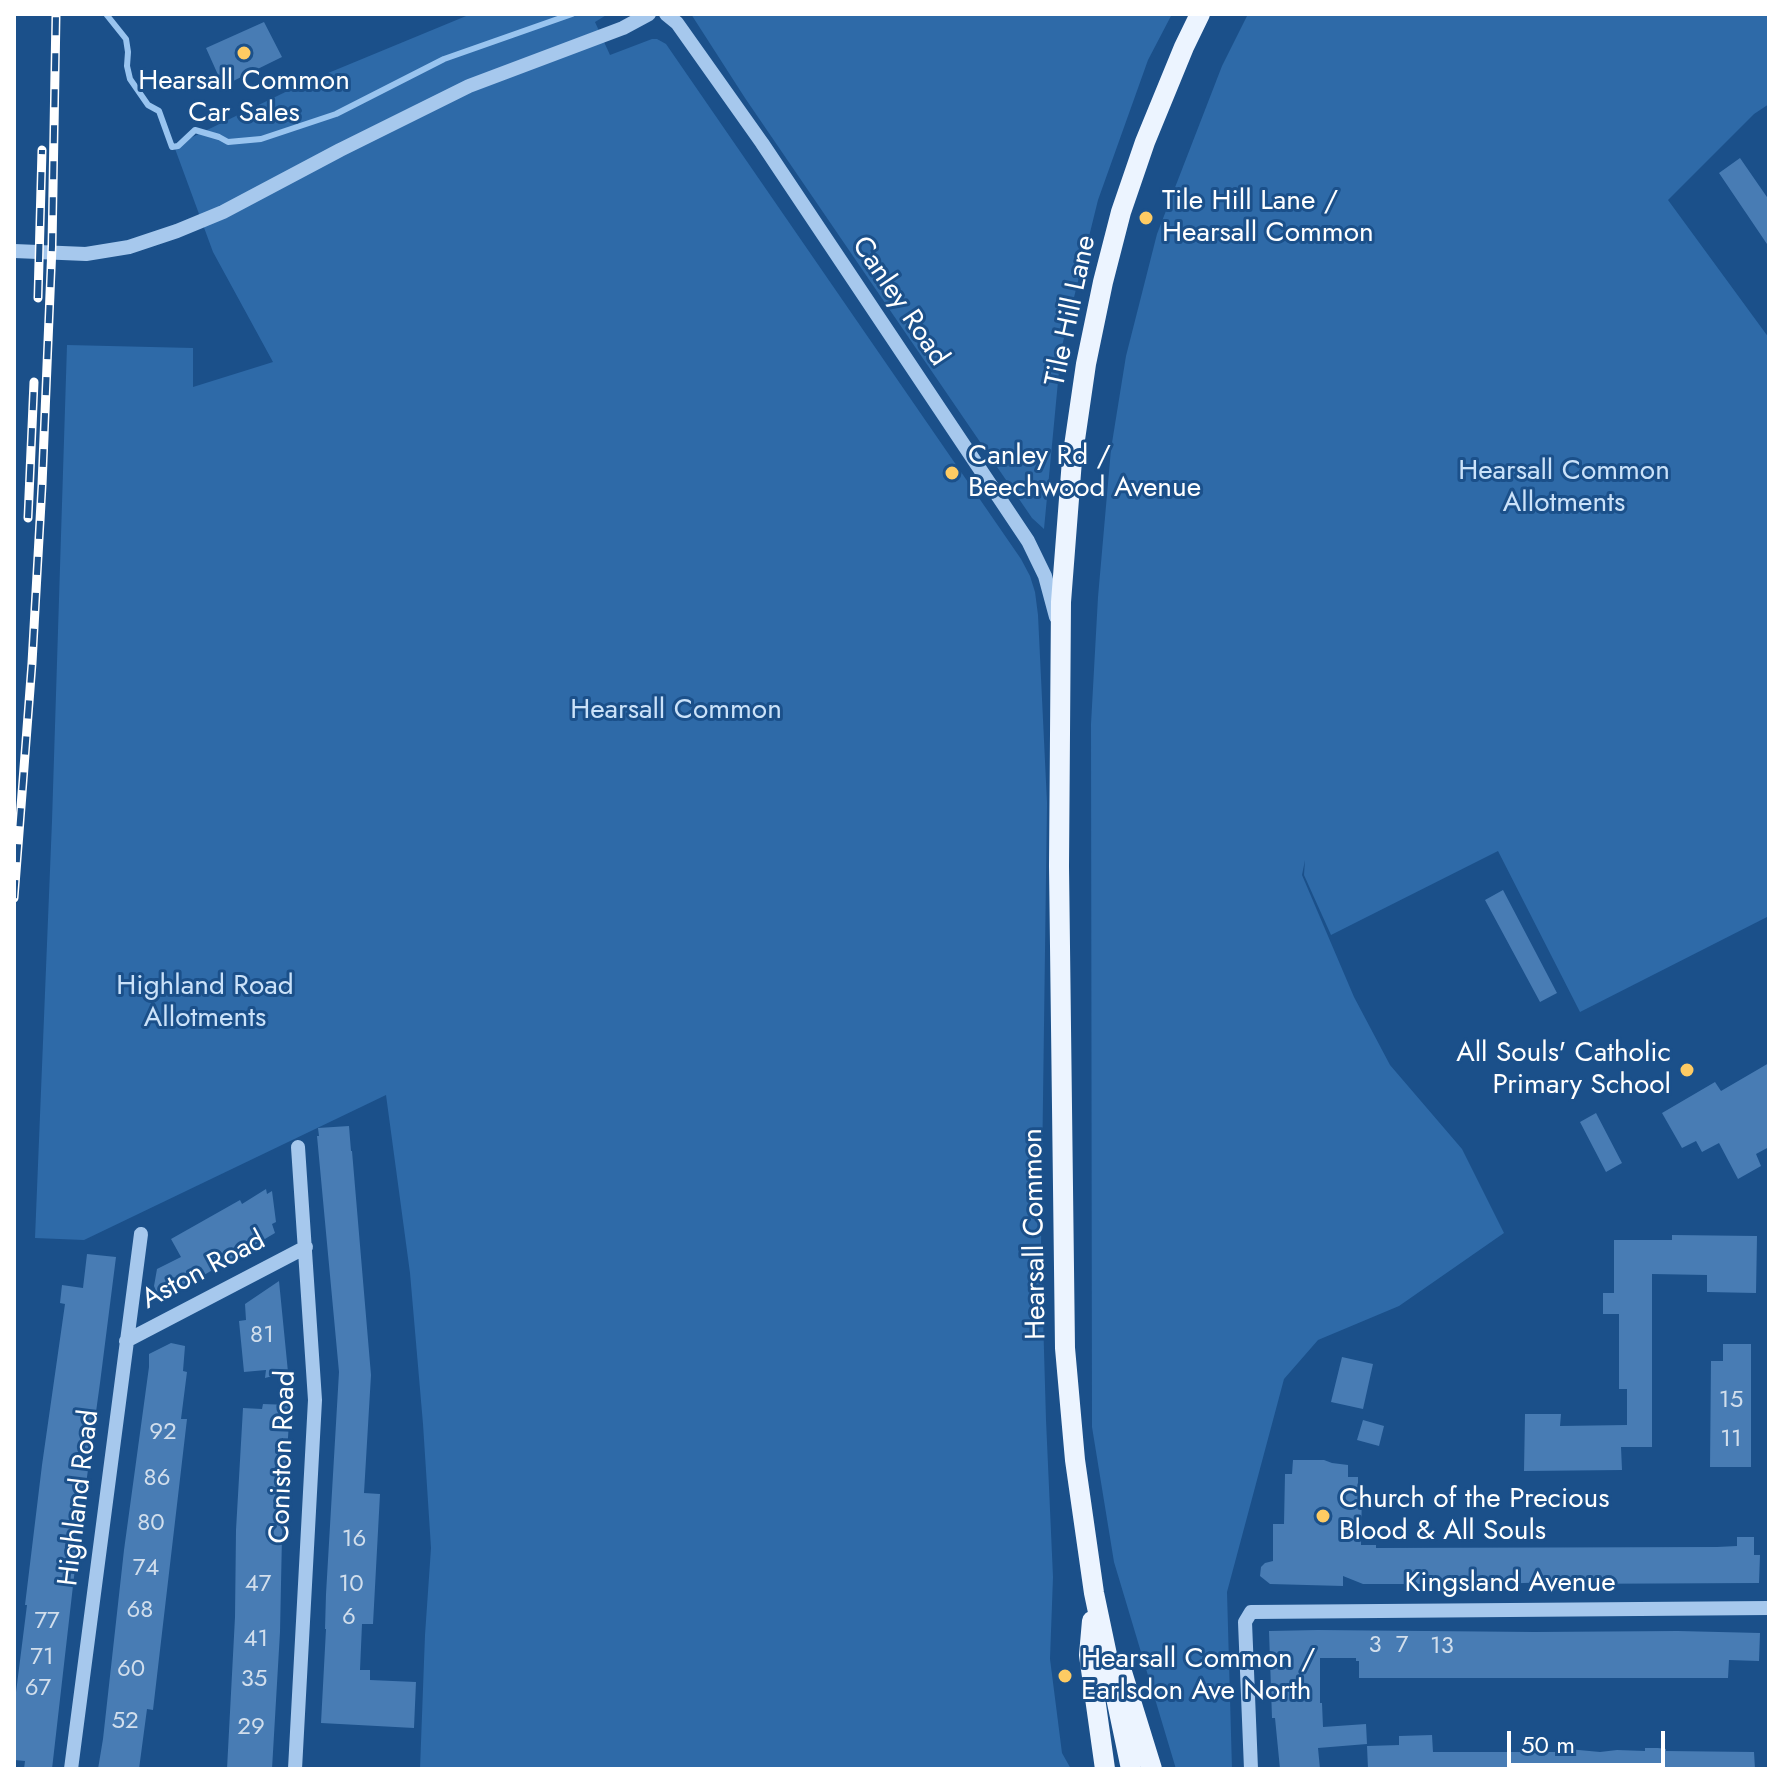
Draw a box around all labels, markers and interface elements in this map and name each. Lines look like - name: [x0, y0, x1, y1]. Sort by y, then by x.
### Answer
- marker: Hearsall Common Car Sales: [235, 44, 253, 62]
- place label: Hearsall Common Car Sales: [138, 65, 350, 131]
- place label: Tile Hill Lane / Hearsall Common: [1162, 185, 1374, 251]
- marker: Tile Hill Lane / Hearsall Common: [1137, 209, 1155, 227]
- street label: Canley Road: [843, 231, 955, 373]
- street label: Tile Hill Lane: [1040, 233, 1104, 389]
- place label: Canley Rd / Beechwood Avenue: [968, 440, 1201, 506]
- park label: Hearsall Common Allotments: [1458, 455, 1670, 521]
- marker: Canley Rd / Beechwood Avenue: [943, 464, 961, 482]
- park label: Hearsall Common: [570, 694, 782, 728]
- park label: Highland Road Allotments: [116, 970, 294, 1036]
- place label: All Souls' Catholic Primary School: [1456, 1037, 1671, 1103]
- marker: All Souls' Catholic Primary School: [1678, 1061, 1696, 1079]
- street label: Hearsall Common: [1017, 1128, 1055, 1340]
- street label: Aston Road: [136, 1224, 272, 1318]
- house number: 81: [250, 1322, 274, 1350]
- street label: Coniston Road: [264, 1370, 304, 1544]
- house number: 15: [1719, 1387, 1743, 1415]
- street label: Highland Road: [53, 1408, 107, 1588]
- house number: 92: [149, 1419, 177, 1447]
- house number: 11: [1720, 1426, 1742, 1454]
- house number: 86: [144, 1465, 170, 1493]
- place label: Church of the Precious Blood & All Souls: [1339, 1483, 1610, 1549]
- marker: Church of the Precious Blood & All Souls: [1314, 1507, 1332, 1525]
- house number: 80: [137, 1510, 165, 1538]
- house number: 16: [342, 1526, 366, 1554]
- house number: 74: [133, 1555, 159, 1583]
- street label: Kingsland Avenue: [1404, 1567, 1616, 1601]
- house number: 47: [245, 1571, 271, 1599]
- house number: 10: [338, 1571, 364, 1599]
- house number: 68: [127, 1597, 153, 1625]
- house number: 6: [342, 1604, 356, 1632]
- house number: 77: [34, 1608, 60, 1636]
- house number: 41: [244, 1626, 268, 1654]
- house number: 3: [1368, 1632, 1382, 1660]
- house number: 7: [1396, 1632, 1408, 1660]
- house number: 13: [1430, 1633, 1454, 1661]
- place label: Hearsall Common / Earlsdon Ave North: [1081, 1643, 1315, 1709]
- house number: 71: [30, 1644, 54, 1672]
- house number: 60: [117, 1656, 145, 1684]
- house number: 35: [241, 1666, 267, 1694]
- marker: Hearsall Common / Earlsdon Ave North: [1056, 1667, 1074, 1685]
- house number: 67: [25, 1675, 51, 1703]
- house number: 52: [111, 1708, 139, 1736]
- house number: 29: [237, 1714, 265, 1742]
- scale bar: [1511, 1715, 1669, 1765]
- text: 50 m: [1521, 1727, 1575, 1762]

